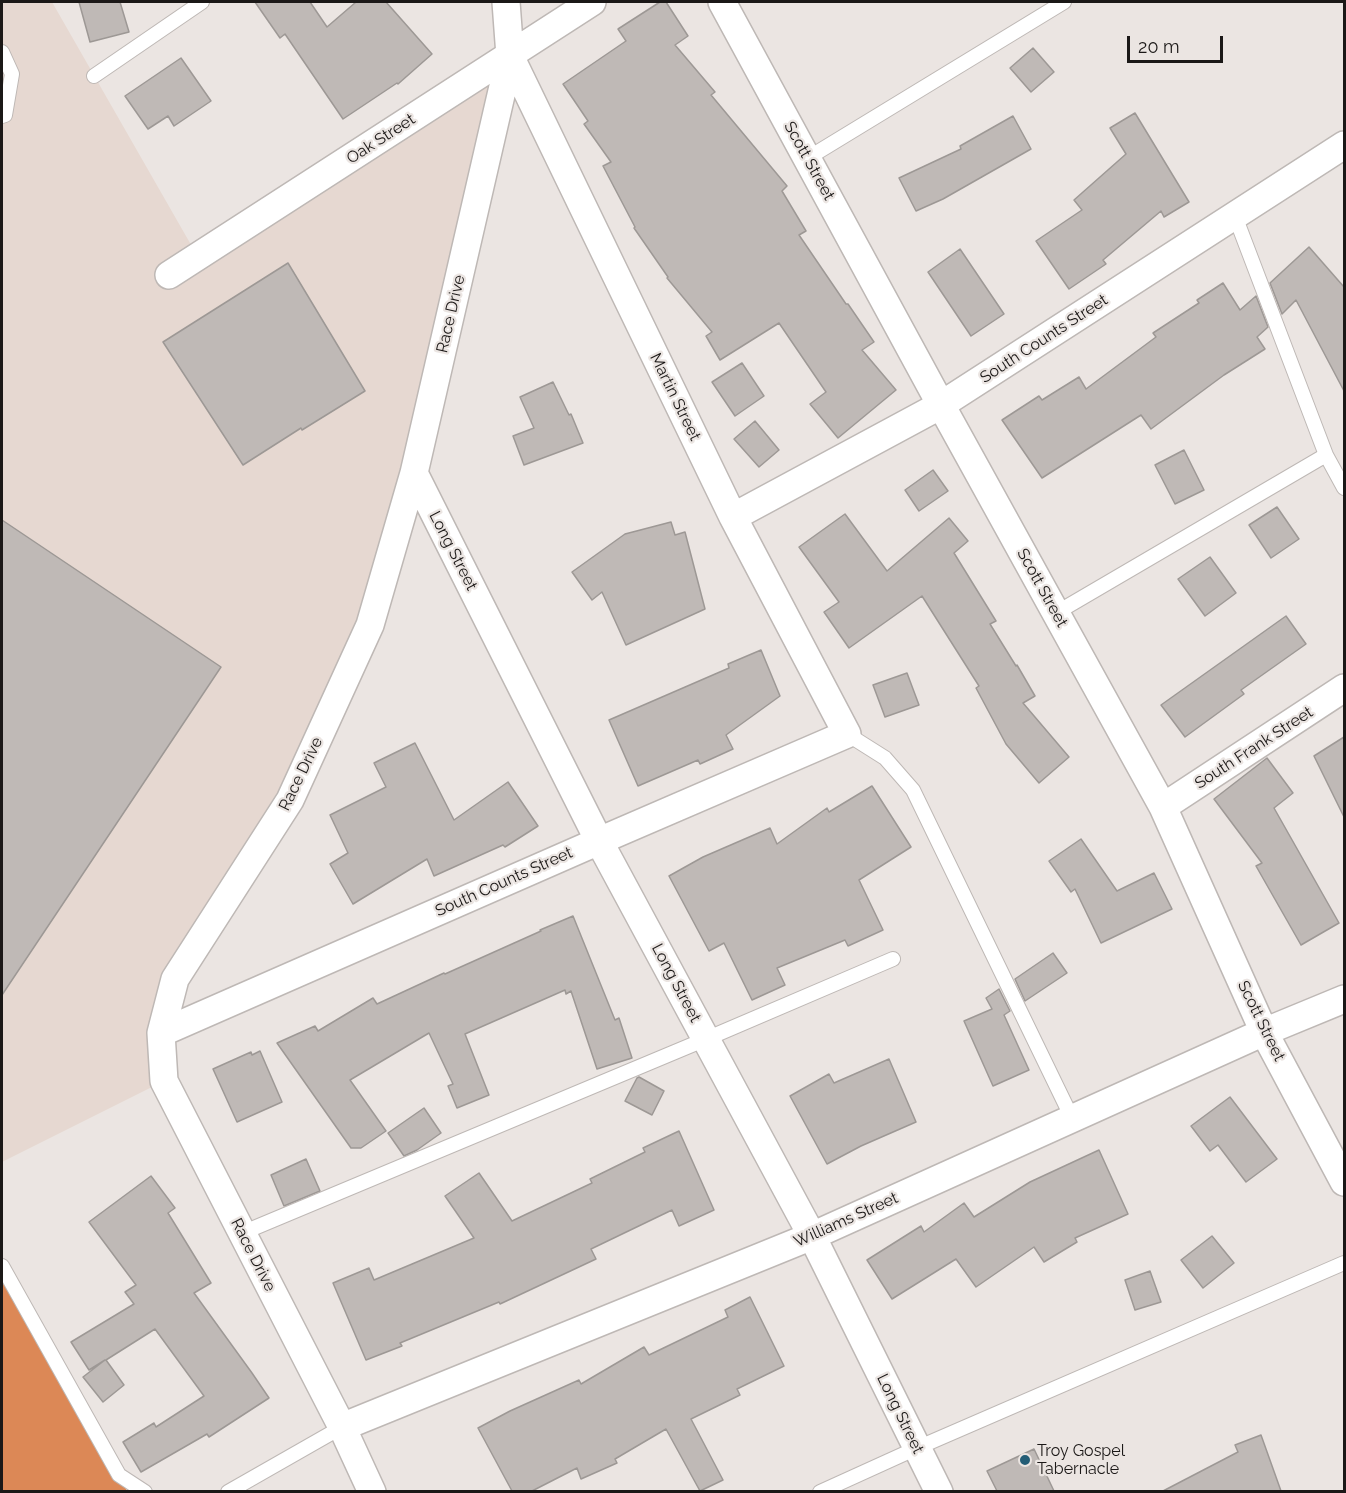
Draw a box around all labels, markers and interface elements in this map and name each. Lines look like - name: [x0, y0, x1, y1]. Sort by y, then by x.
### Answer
- scale bar: [1130, 24, 1226, 62]
- text: 20 m: [1138, 36, 1180, 57]
- street label: Oak Street: [343, 110, 419, 168]
- street label: Scott Street: [780, 118, 838, 204]
- street label: Race Drive: [433, 273, 469, 355]
- street label: South Counts Street: [977, 291, 1111, 387]
- street label: Martin Street: [646, 350, 704, 444]
- street label: Long Street: [425, 508, 481, 594]
- street label: Scott Street: [1013, 545, 1071, 631]
- street label: South Frank Street: [1191, 703, 1317, 793]
- street label: Race Drive: [275, 734, 327, 814]
- street label: South Counts Street: [432, 843, 576, 921]
- street label: Long Street: [647, 940, 705, 1026]
- street label: Scott Street: [1233, 978, 1289, 1064]
- street label: Williams Street: [791, 1188, 901, 1252]
- street label: Race Drive: [226, 1215, 280, 1295]
- street label: Long Street: [872, 1371, 928, 1457]
- place label: Troy Gospel Tabernacle: [1037, 1441, 1125, 1479]
- marker: Troy Gospel Tabernacle: [1018, 1453, 1032, 1467]

